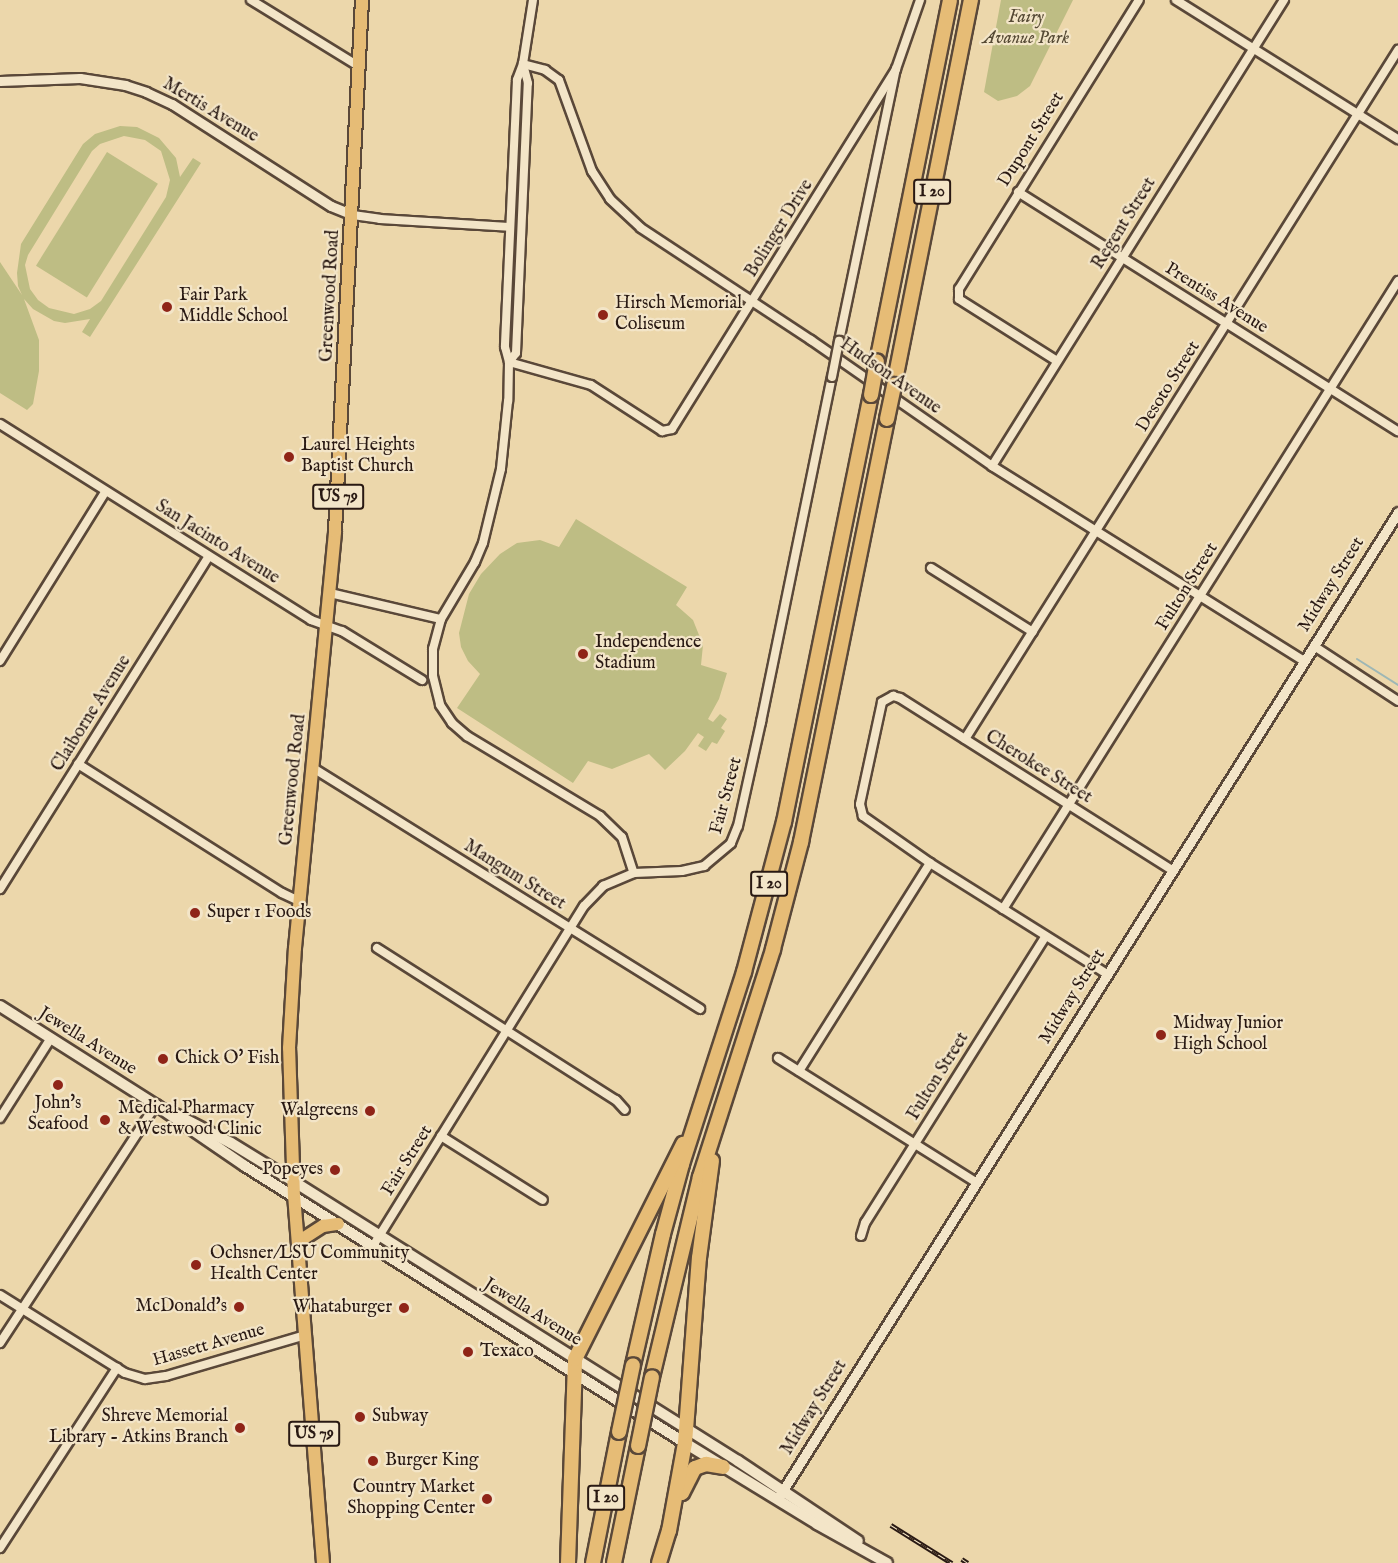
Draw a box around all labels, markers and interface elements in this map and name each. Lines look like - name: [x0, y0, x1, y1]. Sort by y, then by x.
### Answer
- park label: Fairy Avanue Park: [983, 8, 1069, 50]
- street label: Mertis Avenue: [158, 74, 262, 148]
- street label: Dupont Street: [994, 89, 1070, 191]
- street label: Regent Street: [1088, 174, 1162, 274]
- street label: Bolinger Drive: [741, 176, 819, 282]
- road number: I 20: [912, 179, 952, 205]
- street label: Greenwood Road: [317, 229, 345, 363]
- street label: Prentiss Avenue: [1160, 259, 1272, 339]
- place label: Fair Park Middle School: [179, 286, 288, 328]
- place label: Hirsch Memorial Coliseum: [615, 294, 742, 336]
- marker: Fair Park Middle School: [160, 300, 174, 314]
- marker: Hirsch Memorial Coliseum: [596, 308, 610, 322]
- street label: Hudson Avenue: [835, 334, 945, 420]
- street label: Desoto Street: [1132, 338, 1206, 436]
- place label: Laurel Heights Baptist Church: [301, 436, 415, 478]
- marker: Laurel Heights Baptist Church: [282, 450, 296, 464]
- road number: US 79: [311, 484, 365, 510]
- street label: San Jacinto Avenue: [151, 496, 283, 590]
- street label: Midway Street: [1294, 533, 1370, 637]
- street label: Fulton Street: [1152, 539, 1224, 635]
- place label: Independence Stadium: [595, 633, 701, 676]
- marker: Independence Stadium: [576, 647, 590, 661]
- street label: Claiborne Avenue: [48, 652, 136, 776]
- street label: Greenwood Road: [276, 713, 312, 847]
- street label: Cherokee Street: [981, 727, 1095, 809]
- street label: Fair Street: [706, 755, 748, 837]
- street label: Mangum Street: [459, 836, 569, 916]
- road number: I 20: [750, 871, 788, 897]
- place label: Super 1 Foods: [207, 902, 311, 924]
- marker: Super 1 Foods: [188, 906, 202, 920]
- street label: Midway Street: [1035, 945, 1111, 1049]
- street label: Jewella Avenue: [34, 1003, 140, 1081]
- place label: Midway Junior High School: [1173, 1014, 1283, 1056]
- marker: Midway Junior High School: [1154, 1028, 1168, 1042]
- street label: Fulton Street: [903, 1029, 975, 1125]
- place label: Chick O' Fish: [175, 1048, 279, 1070]
- marker: Chick O' Fish: [156, 1052, 170, 1066]
- marker: John's Seafood: [51, 1078, 65, 1092]
- place label: John's Seafood: [28, 1094, 88, 1136]
- place label: Medical Pharmacy & Westwood Clinic: [118, 1099, 262, 1142]
- place label: Walgreens: [280, 1100, 358, 1122]
- marker: Walgreens: [363, 1104, 377, 1118]
- marker: Medical Pharmacy & Westwood Clinic: [96, 1111, 114, 1129]
- street label: Fair Street: [378, 1122, 438, 1200]
- place label: Popeyes: [262, 1159, 323, 1181]
- marker: Popeyes: [328, 1163, 342, 1177]
- place label: Ochsner/LSU Community Health Center: [210, 1244, 409, 1286]
- marker: Ochsner/LSU Community Health Center: [187, 1256, 205, 1274]
- street label: Jewella Avenue: [479, 1274, 585, 1352]
- place label: McDonald's: [135, 1296, 227, 1318]
- place label: Whataburger: [293, 1297, 392, 1319]
- marker: McDonald's: [232, 1300, 246, 1314]
- marker: Whataburger: [397, 1301, 411, 1315]
- street label: Hassett Avenue: [151, 1320, 267, 1372]
- place label: Texaco: [480, 1341, 534, 1363]
- marker: Texaco: [461, 1345, 475, 1359]
- street label: Midway Street: [777, 1356, 853, 1460]
- place label: Subway: [372, 1406, 428, 1428]
- place label: Shreve Memorial Library - Atkins Branch: [49, 1407, 228, 1450]
- marker: Subway: [353, 1410, 367, 1424]
- marker: Shreve Memorial Library - Atkins Branch: [233, 1421, 247, 1435]
- road number: US 79: [287, 1421, 341, 1447]
- place label: Burger King: [385, 1450, 479, 1472]
- marker: Burger King: [366, 1454, 380, 1468]
- place label: Country Market Shopping Center: [347, 1478, 475, 1520]
- road number: I 20: [586, 1485, 626, 1511]
- marker: Country Market Shopping Center: [480, 1492, 494, 1506]

